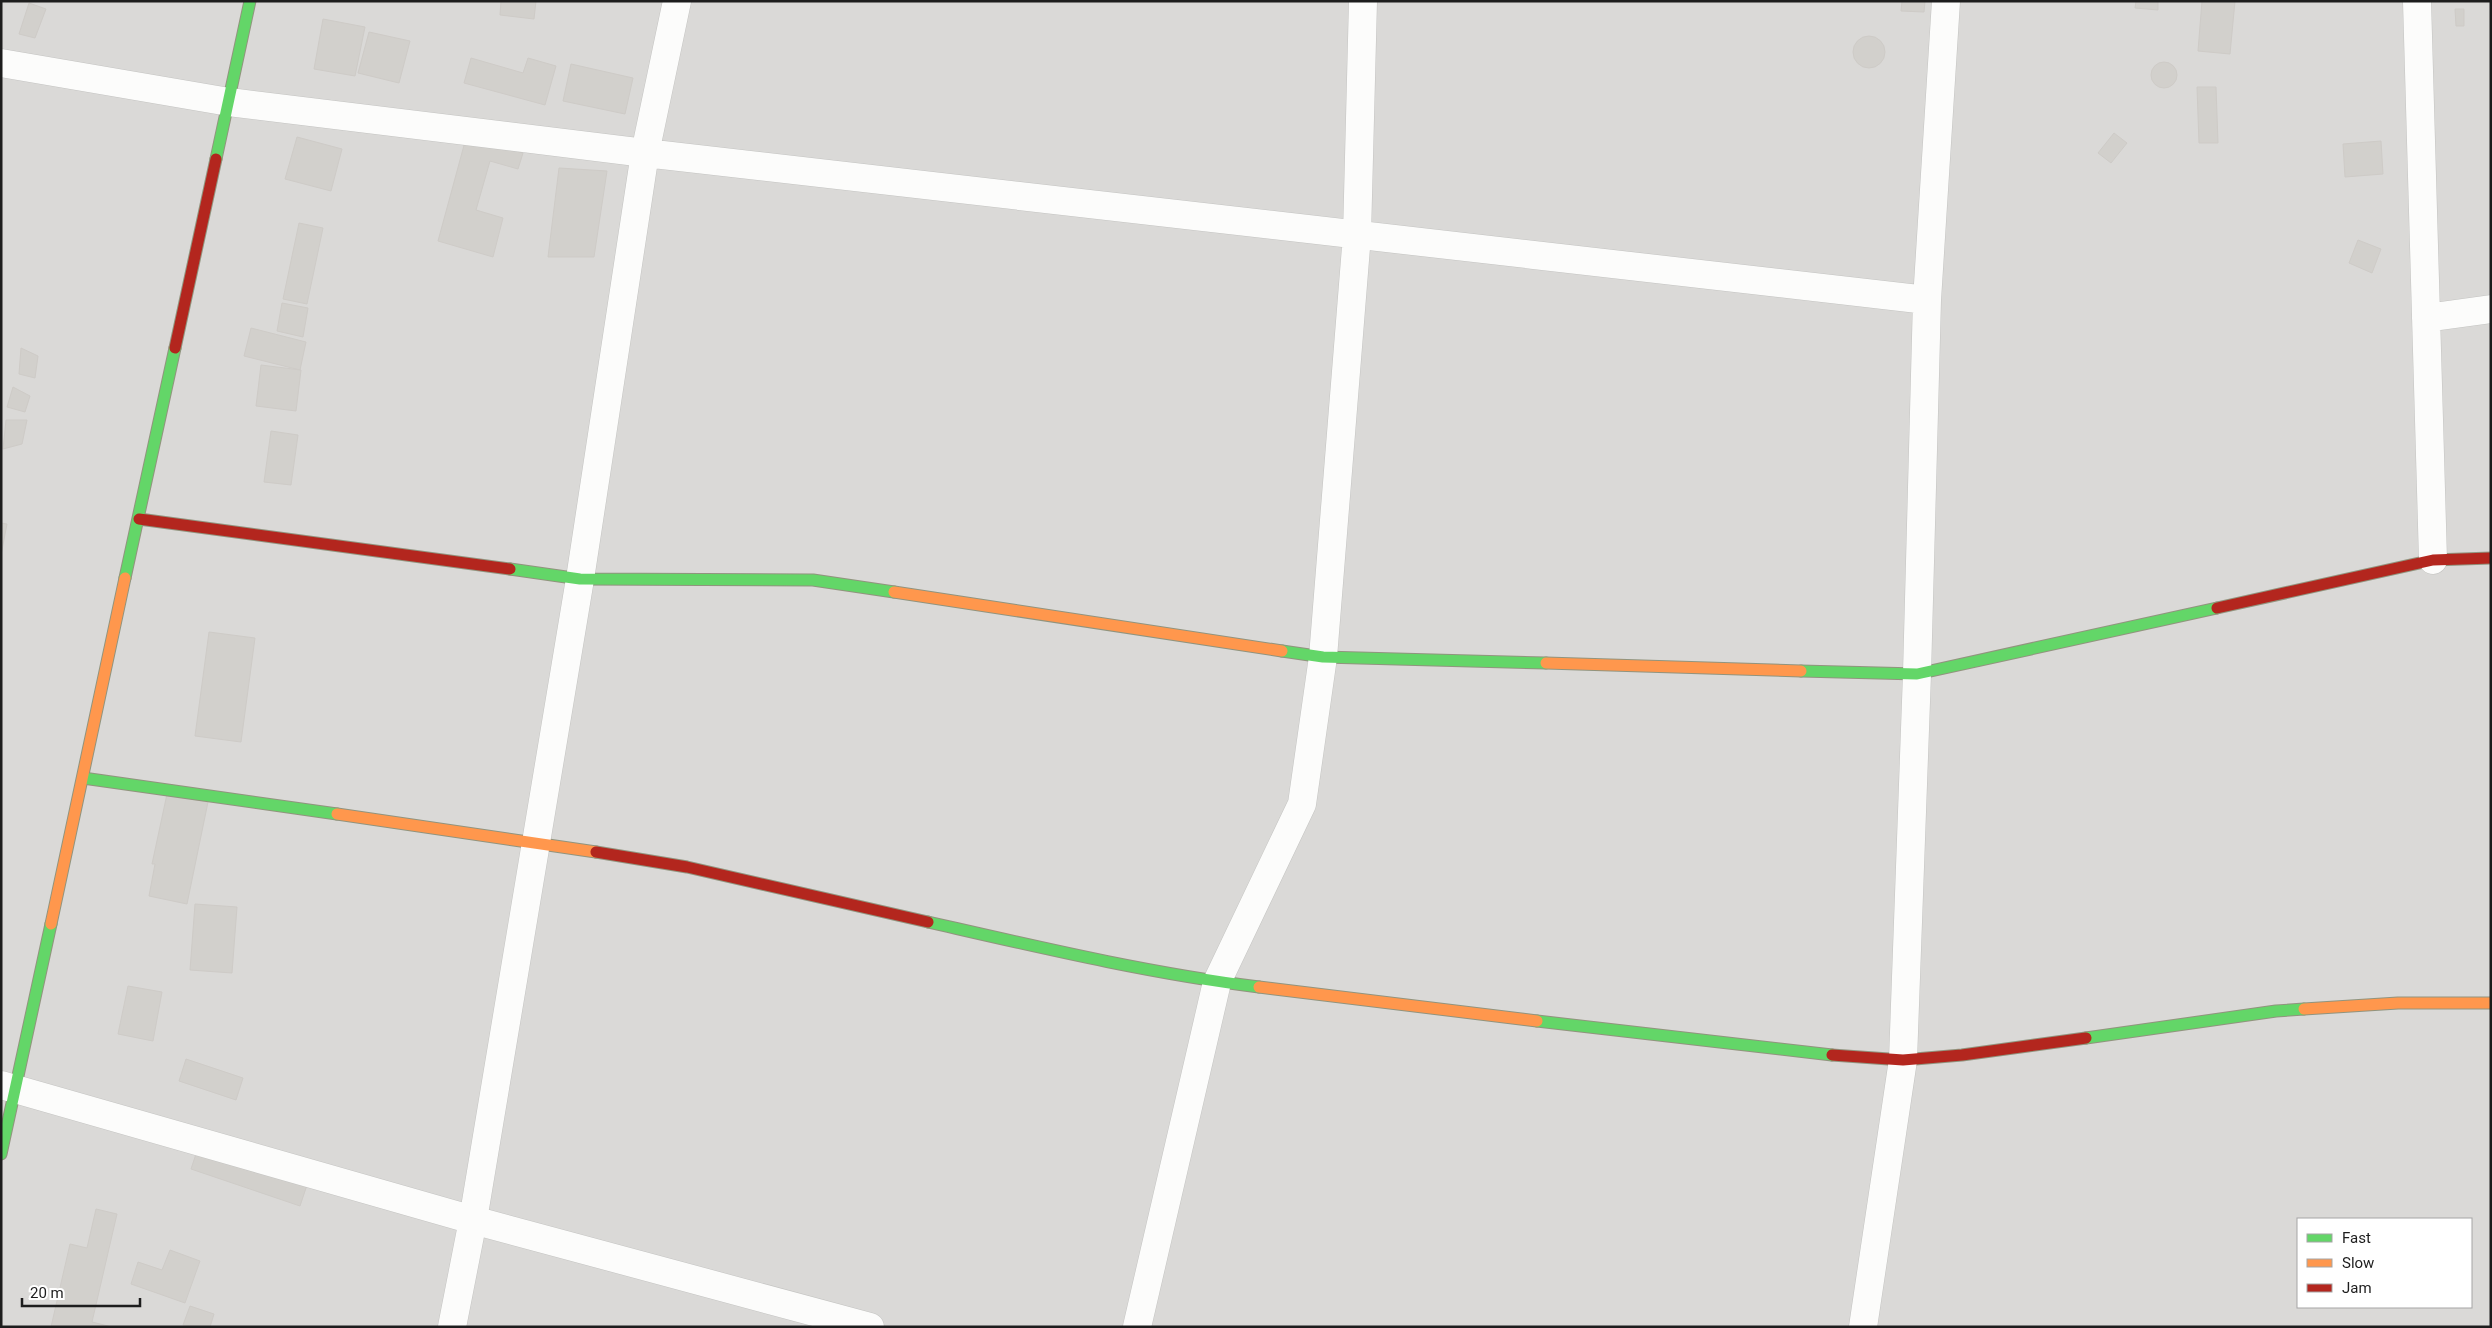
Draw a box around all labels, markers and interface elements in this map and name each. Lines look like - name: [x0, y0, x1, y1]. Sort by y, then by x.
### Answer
- legend: [2297, 1218, 2472, 1308]
- text: Fast: [2342, 1229, 2371, 1247]
- text: Slow: [2342, 1254, 2374, 1272]
- scale bar: [22, 1276, 140, 1308]
- text: Jam: [2342, 1279, 2372, 1297]
- text: 20 m: [30, 1284, 64, 1302]

